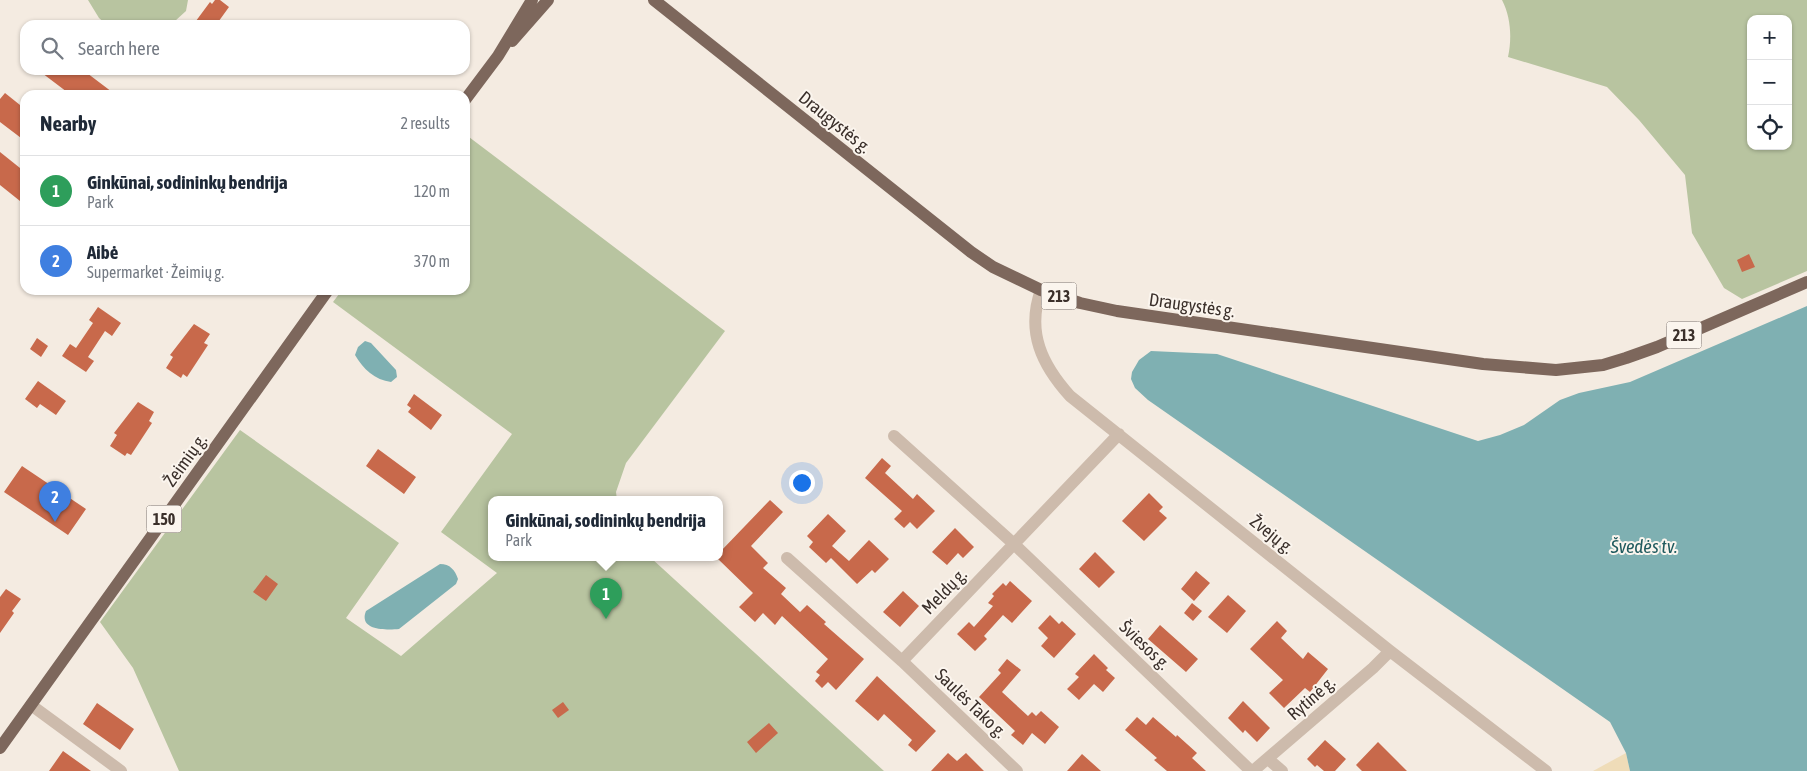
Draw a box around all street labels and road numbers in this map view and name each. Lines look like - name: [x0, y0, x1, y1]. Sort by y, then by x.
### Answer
- street label: Draugystės g.: [795, 87, 875, 157]
- road number: 213: [1042, 282, 1076, 310]
- street label: Draugystės g.: [1148, 289, 1236, 321]
- road number: 213: [1666, 322, 1702, 348]
- street label: Žeimių g.: [159, 430, 211, 490]
- road number: 150: [146, 506, 182, 532]
- street label: Žvejų g.: [1246, 510, 1298, 558]
- street label: Meldų g.: [917, 564, 971, 618]
- street label: Šviesos g.: [1116, 616, 1174, 674]
- street label: Saulės Tako g.: [931, 664, 1011, 742]
- street label: Rytinė g.: [1283, 672, 1339, 724]

